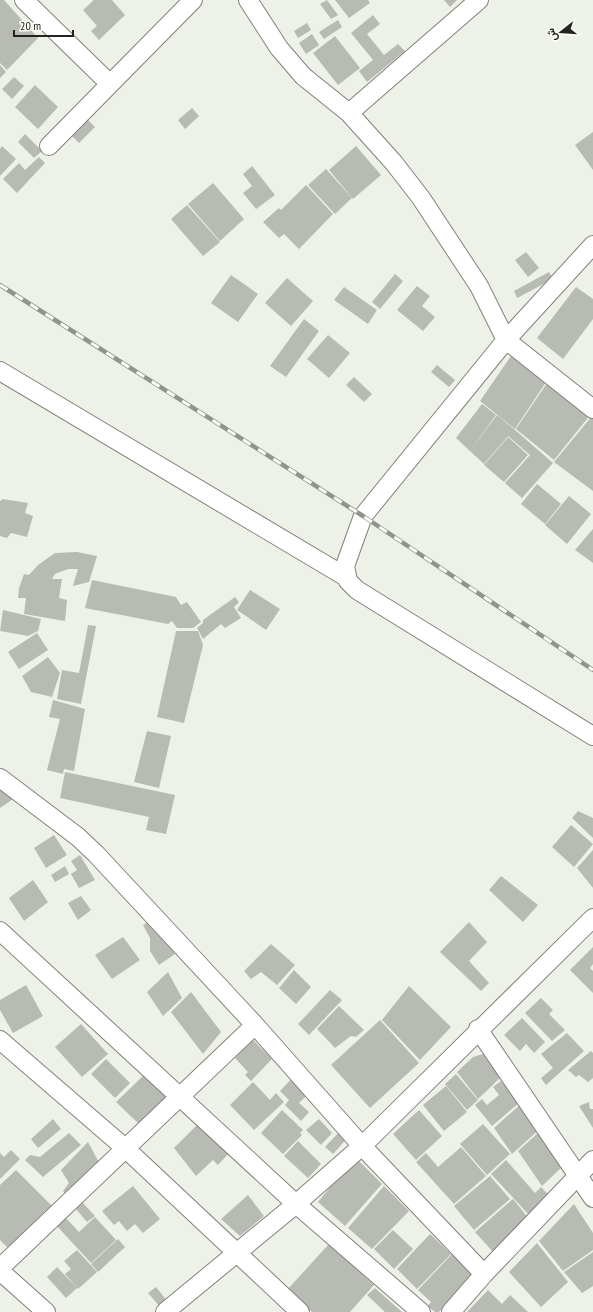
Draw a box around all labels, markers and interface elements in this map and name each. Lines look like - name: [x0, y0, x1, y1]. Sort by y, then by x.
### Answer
- scale bar: [14, 12, 73, 38]
- north arrow: [541, 12, 581, 52]
- text: 20 m: [20, 18, 41, 33]
- text: ش: [543, 27, 560, 43]

